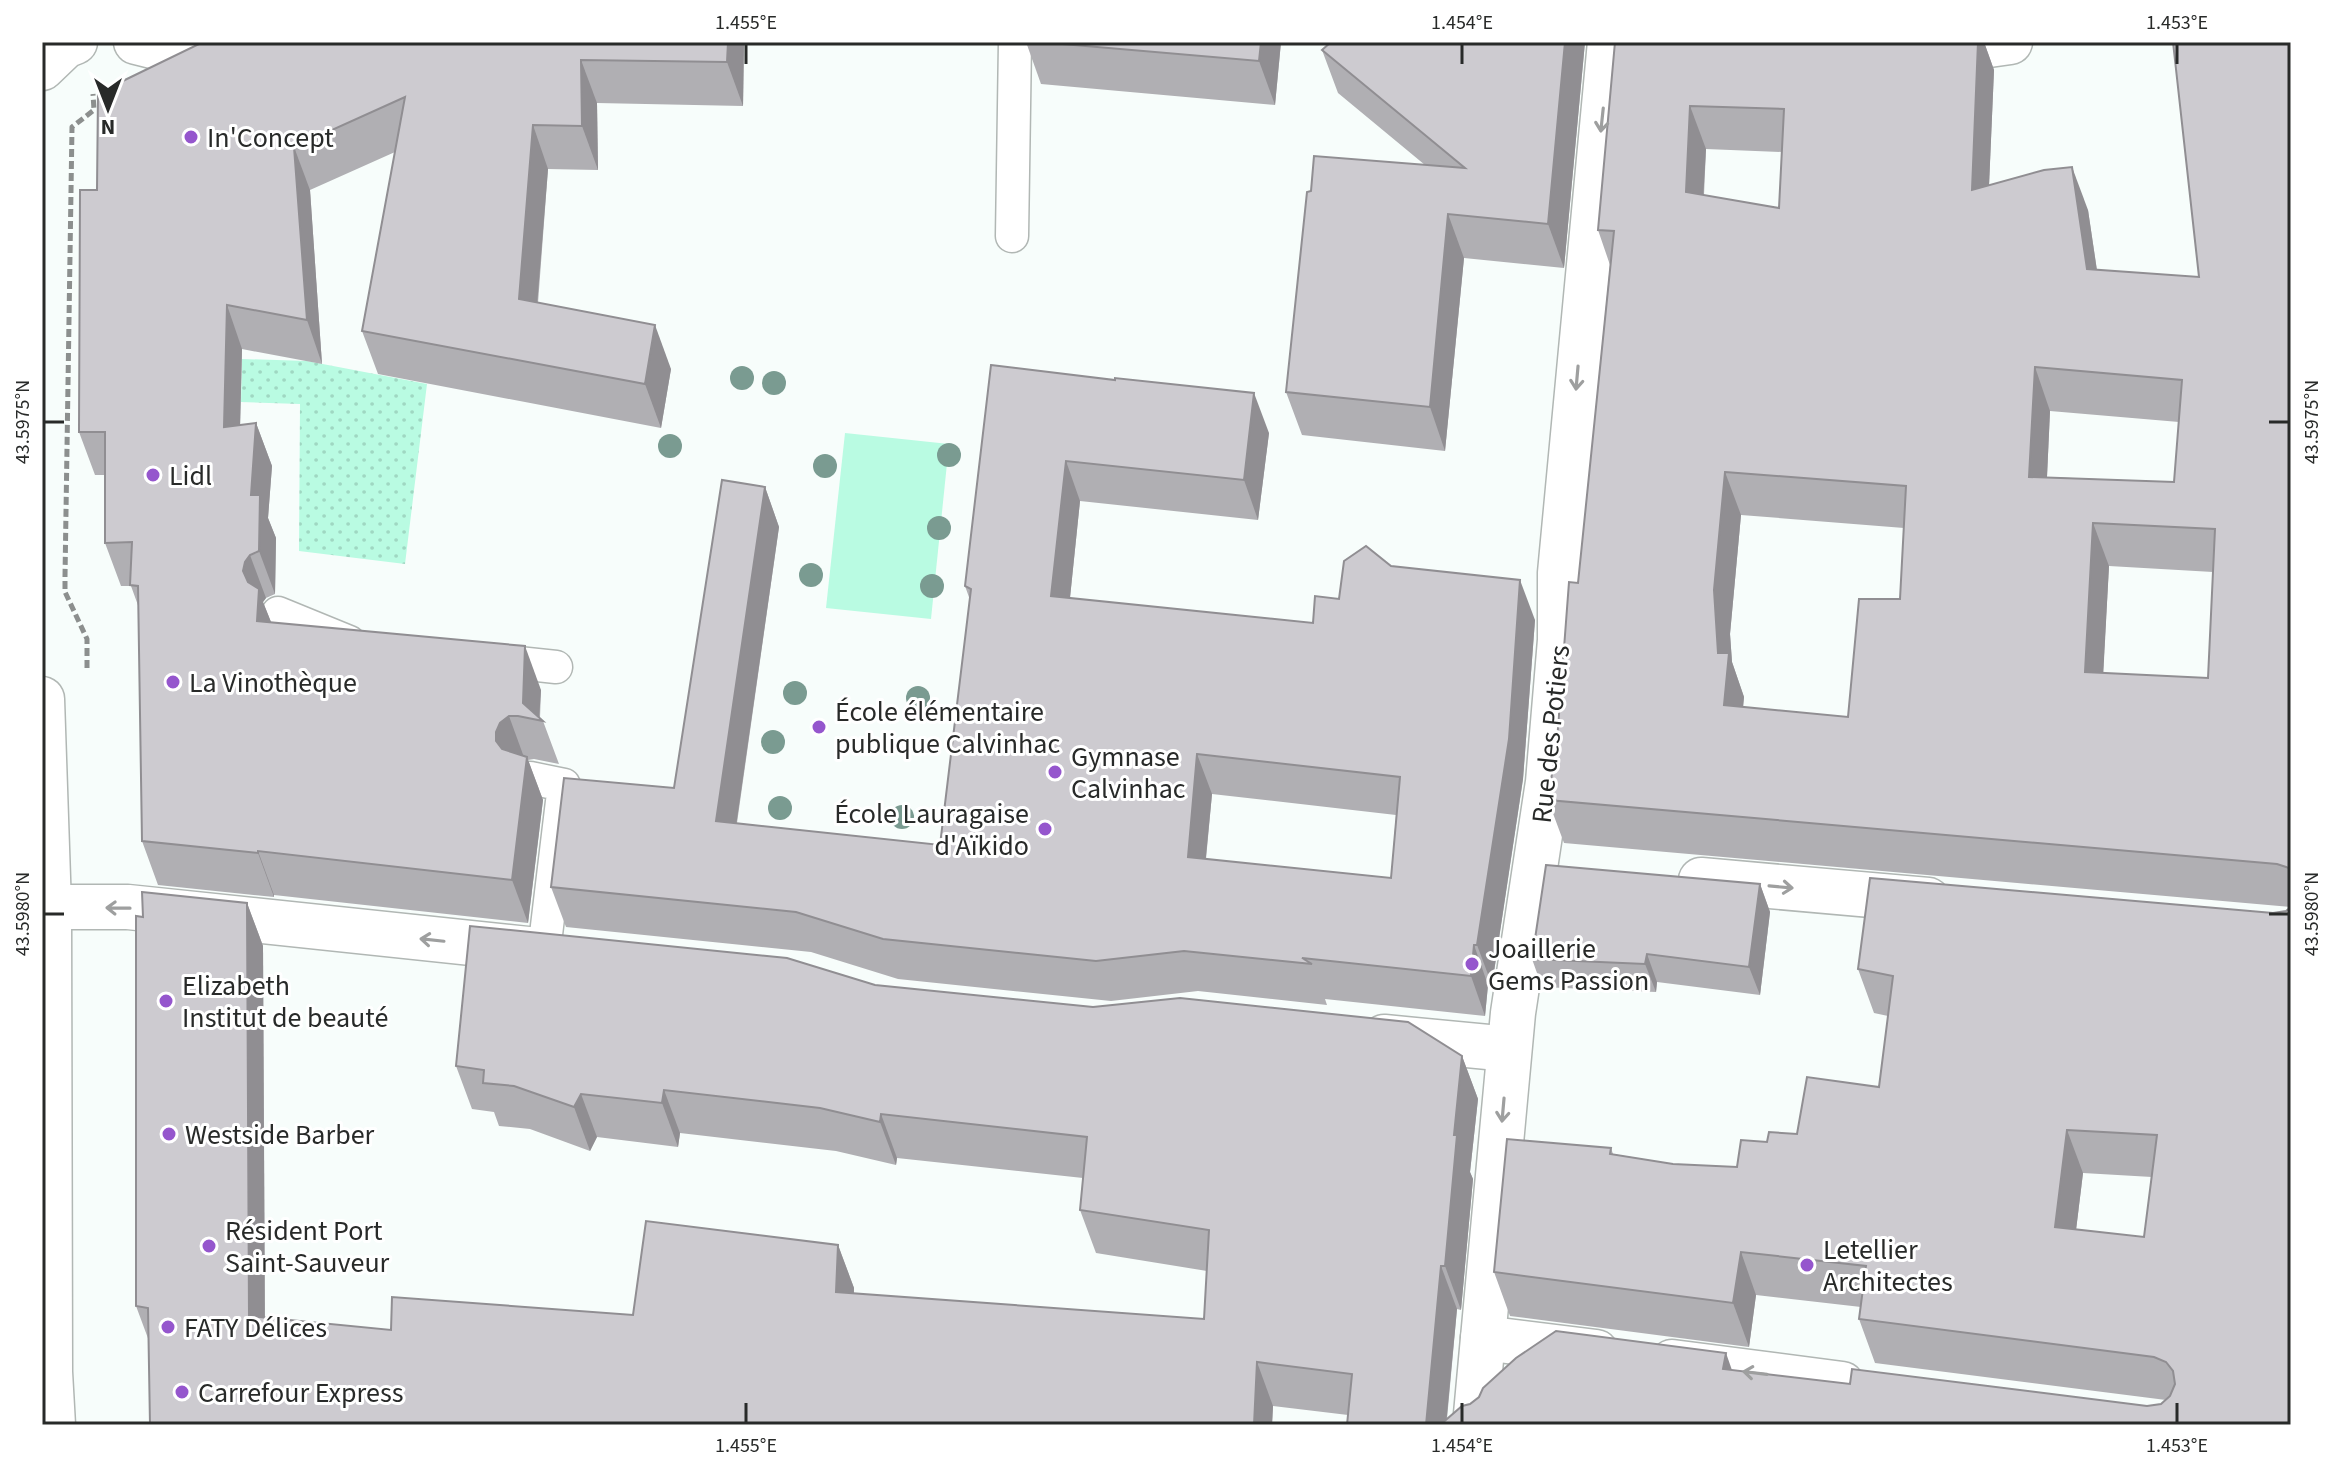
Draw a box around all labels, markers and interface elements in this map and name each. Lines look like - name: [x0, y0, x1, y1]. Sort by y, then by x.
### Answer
- text: 1.455°E: [715, 9, 777, 37]
- text: 1.454°E: [1431, 9, 1493, 37]
- text: 1.453°E: [2146, 9, 2208, 37]
- north arrow: [68, 68, 148, 148]
- one-way arrow: [1594, 106, 1609, 133]
- text: N: [101, 111, 115, 143]
- place label: In'Concept: [207, 118, 334, 158]
- marker: In'Concept: [182, 128, 200, 146]
- one-way arrow: [1569, 364, 1584, 391]
- text: 43.5975°N: [9, 380, 37, 464]
- text: 43.5975°N: [2298, 380, 2326, 464]
- place label: Lidl: [169, 456, 212, 496]
- marker: Lidl: [144, 466, 162, 484]
- street label: Rue des Potiers: [1522, 643, 1580, 825]
- place label: La Vinothèque: [189, 663, 357, 703]
- marker: La Vinothèque: [164, 673, 182, 691]
- place label: École élémentaire publique Calvinhac: [835, 692, 1060, 764]
- marker: École élémentaire publique Calvinhac: [810, 718, 828, 736]
- place label: Gymnase Calvinhac: [1071, 737, 1186, 809]
- marker: Gymnase Calvinhac: [1046, 763, 1064, 781]
- place label: École Lauragaise d'Aïkido: [834, 794, 1029, 866]
- marker: École Lauragaise d'Aïkido: [1036, 820, 1054, 838]
- text: 43.5980°N: [9, 872, 37, 956]
- text: 43.5980°N: [2298, 872, 2326, 956]
- one-way arrow: [1767, 880, 1794, 895]
- one-way arrow: [105, 900, 132, 915]
- place label: Joaillerie Gems Passion: [1488, 929, 1649, 1001]
- one-way arrow: [419, 932, 446, 947]
- marker: Joaillerie Gems Passion: [1463, 955, 1481, 973]
- place label: Elizabeth Institut de beauté: [182, 966, 388, 1038]
- marker: Elizabeth Institut de beauté: [157, 992, 175, 1010]
- one-way arrow: [1496, 1096, 1511, 1123]
- place label: Westside Barber: [185, 1115, 375, 1155]
- marker: Westside Barber: [160, 1125, 178, 1143]
- place label: Résident Port Saint-Sauveur: [225, 1211, 390, 1283]
- place label: Letellier Architectes: [1823, 1230, 1953, 1302]
- marker: Résident Port Saint-Sauveur: [200, 1237, 218, 1255]
- marker: Letellier Architectes: [1798, 1256, 1816, 1274]
- place label: FATY Délices: [184, 1308, 327, 1348]
- marker: FATY Délices: [159, 1318, 177, 1336]
- one-way arrow: [1742, 1365, 1769, 1380]
- place label: Carrefour Express: [198, 1373, 403, 1413]
- marker: Carrefour Express: [173, 1383, 191, 1401]
- text: 1.455°E: [715, 1432, 777, 1460]
- text: 1.454°E: [1431, 1432, 1493, 1460]
- text: 1.453°E: [2146, 1432, 2208, 1460]

